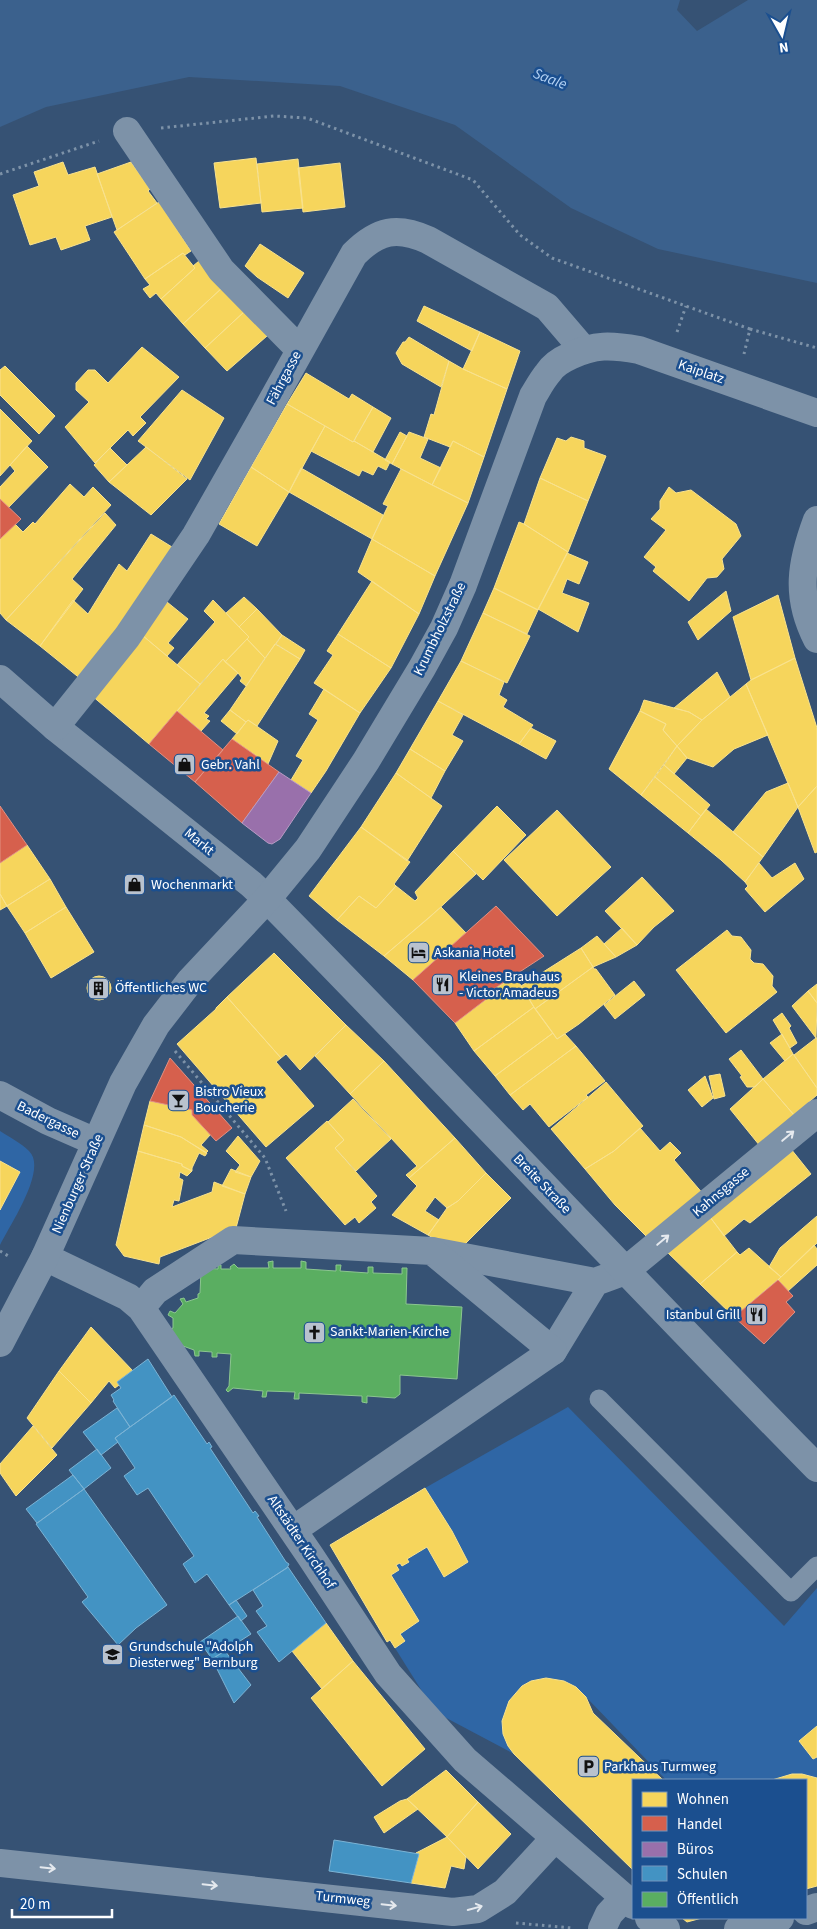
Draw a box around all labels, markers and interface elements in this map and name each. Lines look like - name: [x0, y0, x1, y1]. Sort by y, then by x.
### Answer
- north arrow: [757, 10, 807, 60]
- text: N: [778, 36, 790, 57]
- water label: Saale: [530, 63, 570, 95]
- street label: Fährgasse: [261, 347, 307, 408]
- street label: Kaiplatz: [675, 355, 727, 389]
- street label: Krumbholzstraße: [409, 579, 471, 679]
- shop icon: Gebr. Vahl: [173, 753, 197, 777]
- place label: Gebr. Vahl: [201, 755, 260, 775]
- street label: Markt: [180, 824, 218, 860]
- shop icon: Wochenmarkt: [123, 873, 147, 897]
- place label: Wochenmarkt: [151, 875, 233, 895]
- hotel icon: Askania Hotel: [406, 941, 430, 965]
- place label: Askania Hotel: [434, 943, 515, 963]
- place label: Kleines Brauhaus - Victor Amadeus: [459, 967, 560, 1003]
- restaurant icon: Kleines Brauhaus - Victor Amadeus: [431, 973, 455, 997]
- building icon: Öffentliches WC: [87, 976, 111, 1000]
- place label: Öffentliches WC: [115, 978, 207, 998]
- place label: Bistro Vieux Boucherie: [195, 1082, 264, 1118]
- bar icon: Bistro Vieux Boucherie: [167, 1088, 191, 1112]
- street label: Badergasse: [13, 1096, 83, 1144]
- street label: Nienburger Straße: [47, 1131, 109, 1237]
- one-way arrow: [781, 1131, 794, 1142]
- street label: Breite Straße: [508, 1150, 576, 1218]
- street label: Kahnsgasse: [688, 1162, 754, 1222]
- one-way arrow: [656, 1234, 669, 1245]
- restaurant icon: Istanbul Grill: [744, 1303, 768, 1327]
- place label: Istanbul Grill: [666, 1305, 740, 1325]
- church icon: Sankt-Marien-Kirche: [302, 1320, 326, 1344]
- place label: Sankt-Marien-Kirche: [330, 1322, 449, 1342]
- street label: Altstädter Kirchhof: [262, 1491, 340, 1594]
- place label: Grundschule "Adolph Diesterweg" Bernburg: [129, 1637, 258, 1673]
- school or university icon: Grundschule "Adolph Diesterweg" Bernburg: [101, 1643, 125, 1667]
- parking icon: Parkhaus Turmweg: [576, 1755, 600, 1779]
- place label: Parkhaus Turmweg: [604, 1757, 716, 1777]
- legend: [632, 1779, 807, 1919]
- text: Wohnen: [677, 1789, 729, 1810]
- text: Handel: [677, 1814, 722, 1835]
- text: Büros: [677, 1839, 713, 1860]
- one-way arrow: [40, 1863, 56, 1873]
- text: Schulen: [677, 1864, 728, 1885]
- one-way arrow: [202, 1880, 218, 1890]
- scale bar: [12, 1886, 112, 1918]
- street label: Turmweg: [315, 1886, 371, 1912]
- text: Öffentlich: [677, 1889, 739, 1910]
- text: 20 m: [20, 1894, 50, 1915]
- one-way arrow: [381, 1900, 397, 1909]
- one-way arrow: [467, 1903, 483, 1912]

